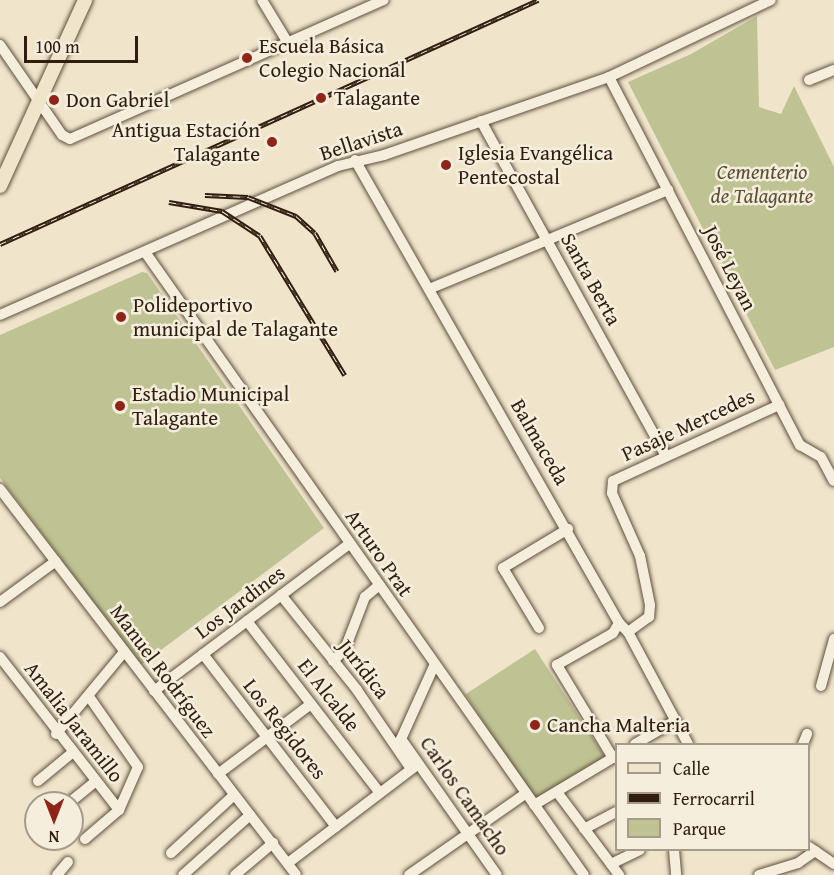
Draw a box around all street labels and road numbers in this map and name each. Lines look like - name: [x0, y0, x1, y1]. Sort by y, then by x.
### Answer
- street label: Bellavista: [317, 116, 405, 166]
- street label: José Leyan: [698, 221, 762, 315]
- street label: Santa Berta: [555, 228, 627, 330]
- street label: Pasaje Mercedes: [618, 383, 758, 467]
- street label: Balmaceda: [505, 395, 575, 489]
- street label: Arturo Prat: [340, 504, 418, 602]
- street label: Los Jardines: [190, 560, 290, 644]
- street label: Manuel Rodríguez: [105, 599, 221, 743]
- street label: Jurídica: [333, 634, 395, 704]
- street label: El Alcalde: [293, 653, 365, 737]
- street label: Amalia Jaramillo: [19, 656, 129, 788]
- street label: Los Regidores: [238, 674, 332, 784]
- street label: Carlos Camacho: [415, 732, 515, 860]

